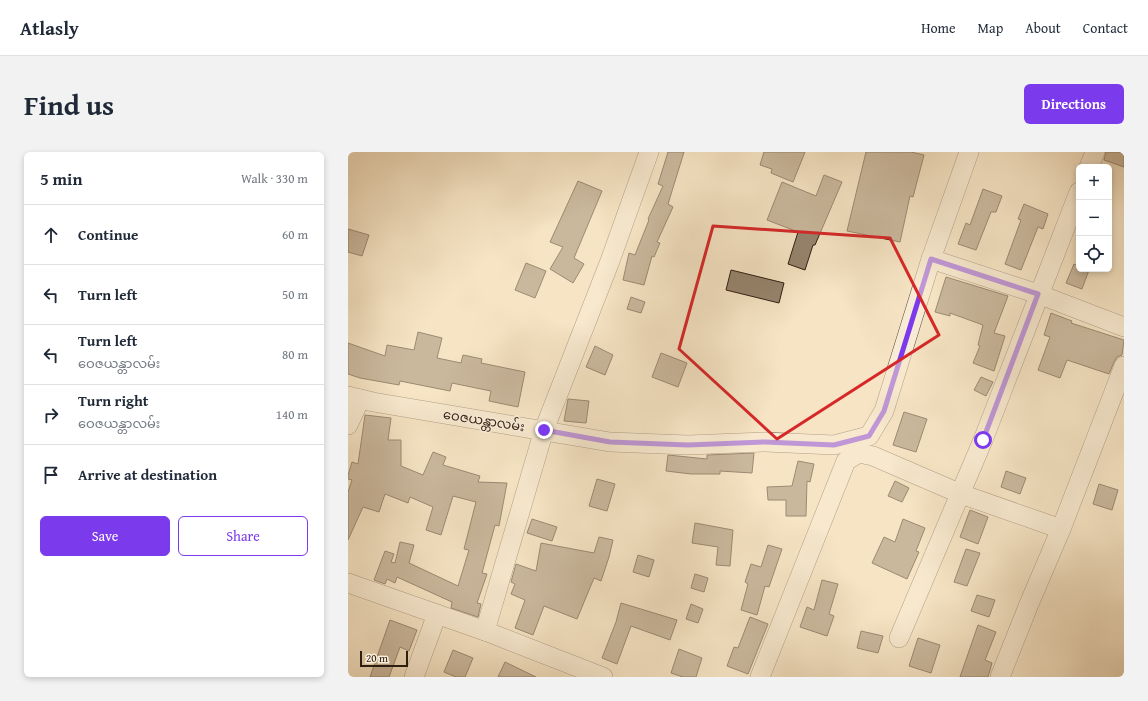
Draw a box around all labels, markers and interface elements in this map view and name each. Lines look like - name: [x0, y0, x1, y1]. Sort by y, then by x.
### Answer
- text: Atlasly: [20, 14, 79, 42]
- text: Home: [921, 18, 956, 38]
- text: Map: [978, 18, 1003, 38]
- text: About: [1025, 18, 1061, 38]
- text: Contact: [1083, 18, 1128, 38]
- text: Find us: [24, 84, 114, 125]
- button: Directions: [1024, 84, 1124, 124]
- map controls: [1076, 164, 1112, 272]
- button: +: [1076, 164, 1112, 200]
- text: 5 min: [40, 166, 82, 191]
- text: Walk · 330 m: [241, 169, 308, 188]
- button: −: [1076, 200, 1112, 236]
- icon: ahead: [40, 224, 62, 246]
- text: Continue: [78, 224, 139, 245]
- text: 60 m: [282, 225, 308, 244]
- button: locate: [1076, 236, 1112, 272]
- icon: left: [40, 284, 62, 306]
- text: Turn left: [78, 284, 137, 305]
- text: 50 m: [282, 285, 308, 304]
- text: Turn left: [78, 330, 137, 351]
- icon: left: [40, 344, 62, 366]
- text: 80 m: [282, 345, 308, 364]
- text: ဝေဇယန္တာလမ်း: [78, 354, 160, 373]
- text: Turn right: [78, 390, 149, 411]
- icon: right: [40, 404, 62, 426]
- text: 140 m: [276, 405, 308, 424]
- street label: ဝေဇယန္တာလမ်း: [442, 405, 526, 437]
- text: ဝေဇယန္တာလမ်း: [78, 414, 160, 433]
- route end: [535, 421, 553, 439]
- route start: [974, 431, 992, 449]
- icon: arrive: [40, 464, 62, 486]
- text: Arrive at destination: [78, 464, 217, 485]
- button: Save: [40, 516, 170, 556]
- button: Share: [178, 516, 308, 556]
- scale bar: [360, 649, 408, 668]
- text: 20 m: [366, 650, 388, 666]

